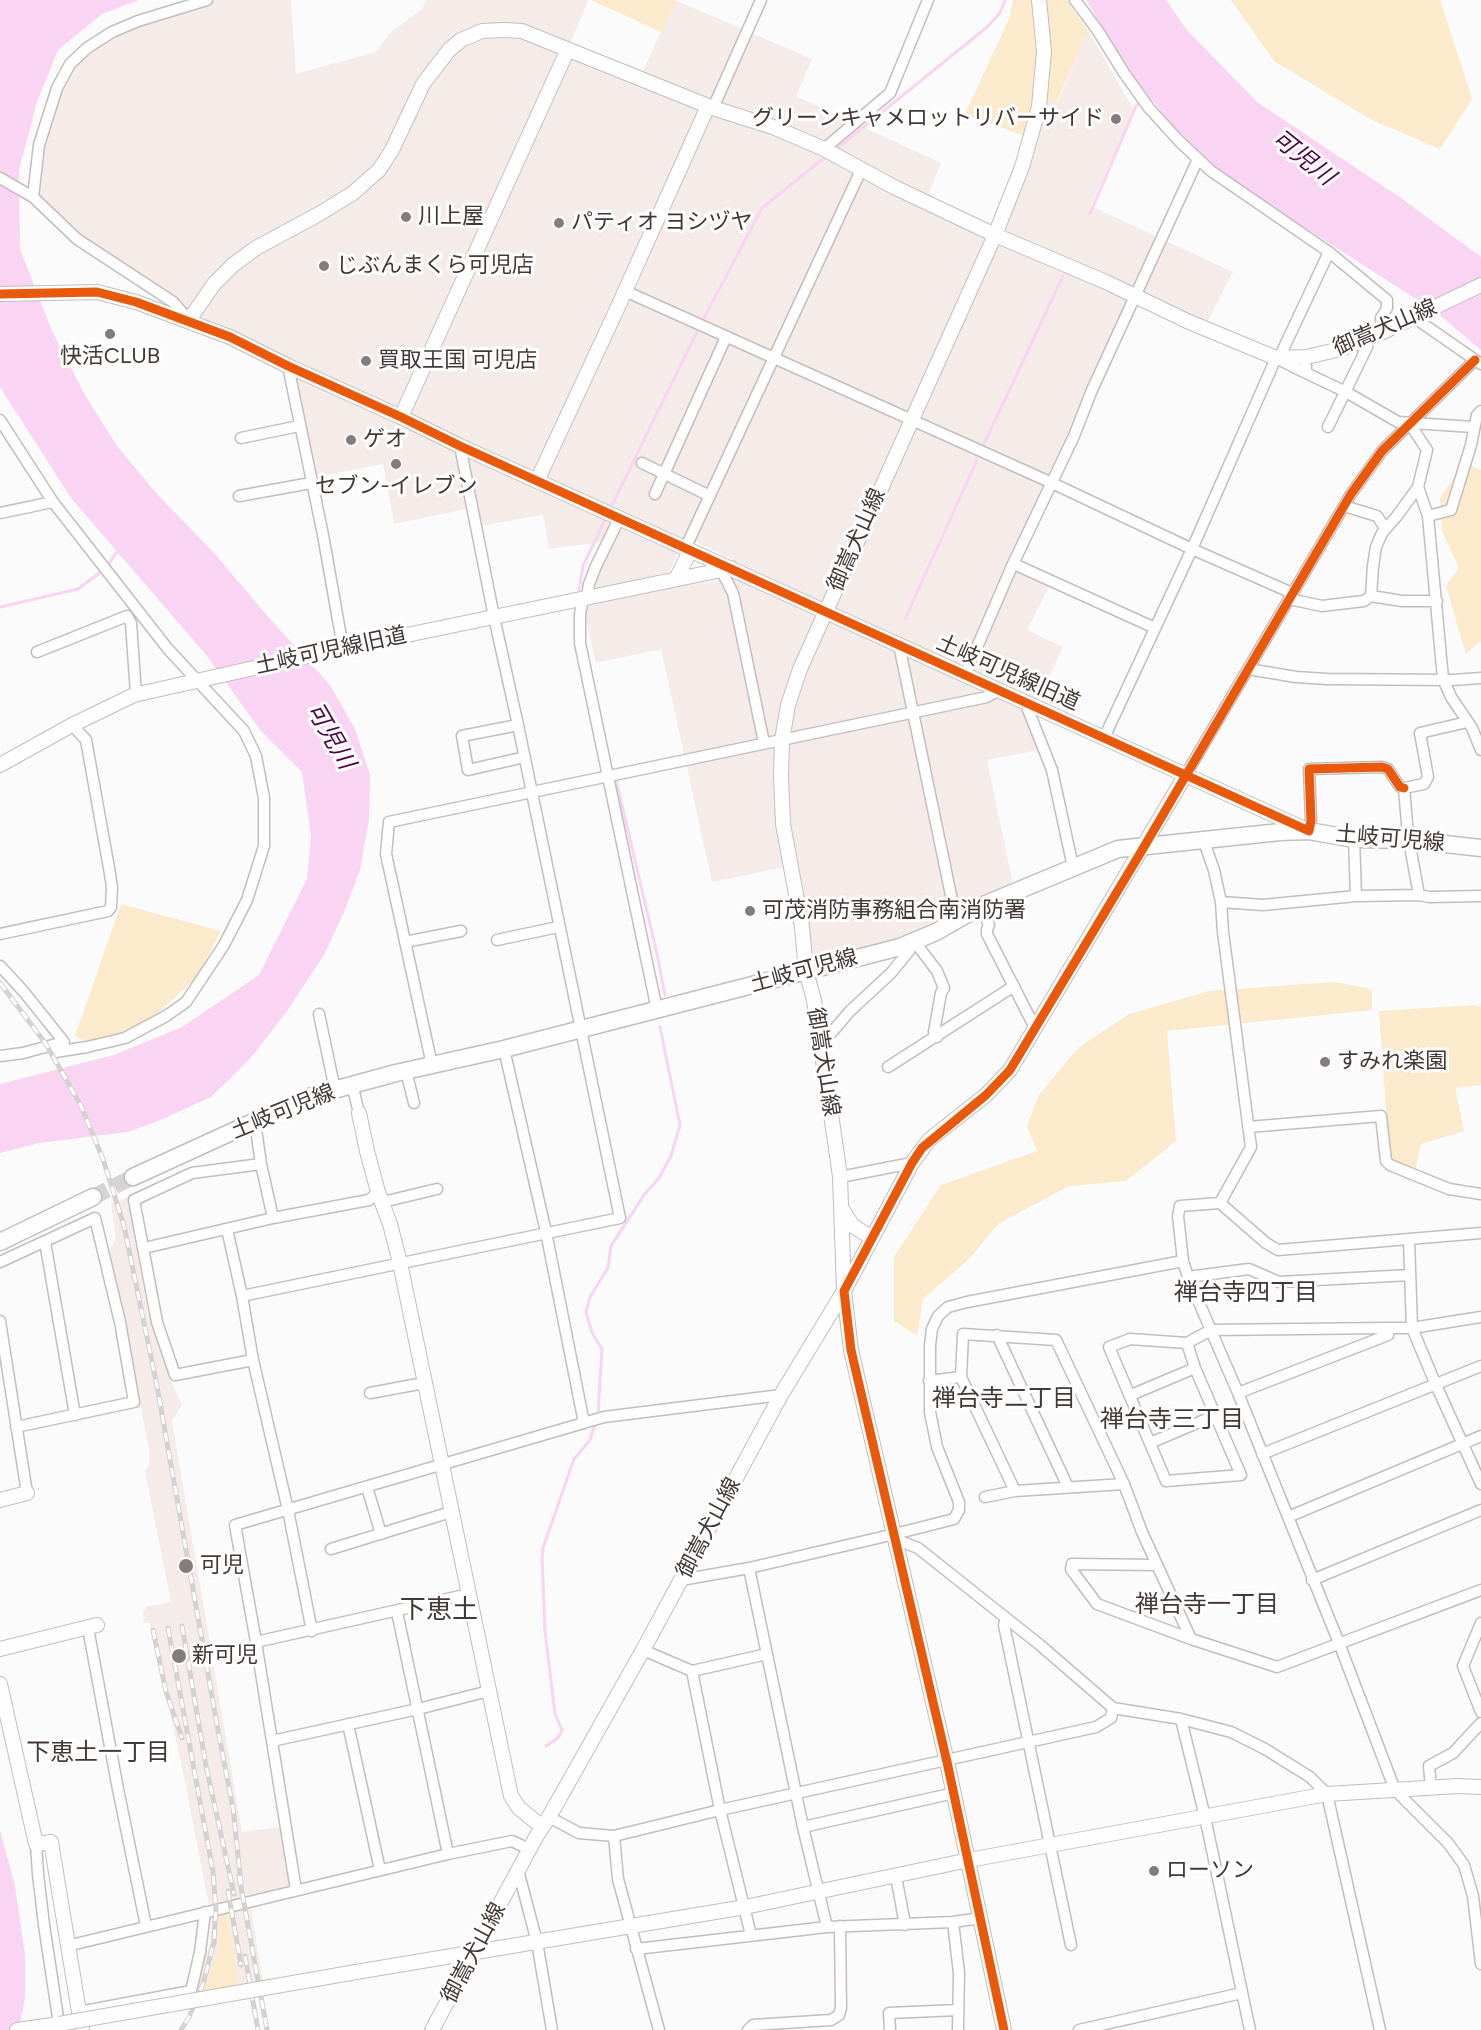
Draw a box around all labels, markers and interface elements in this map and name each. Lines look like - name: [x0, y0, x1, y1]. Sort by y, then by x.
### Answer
- place label: グリーンキャメロットリバーサイド: [752, 106, 1104, 132]
- marker: グリーンキャメロットリバーサイド: [1109, 112, 1123, 126]
- water label: 可児川: [1266, 124, 1340, 192]
- place label: 川上屋: [418, 204, 484, 230]
- marker: 川上屋: [399, 210, 413, 224]
- place label: パティオ ヨシヅヤ: [571, 210, 752, 236]
- marker: パティオ ヨシヅヤ: [552, 216, 566, 230]
- place label: じぶんまくら可児店: [336, 253, 534, 279]
- marker: じぶんまくら可児店: [317, 259, 331, 273]
- street label: 御嵩犬山線: [1329, 294, 1441, 362]
- marker: 快活CLUB: [103, 327, 117, 341]
- place label: 快活CLUB: [60, 344, 160, 370]
- place label: 買取王国 可児店: [378, 348, 537, 374]
- marker: 買取王国 可児店: [359, 354, 373, 368]
- place label: ゲオ: [363, 427, 407, 453]
- marker: ゲオ: [344, 433, 358, 447]
- marker: セブン-イレブン: [389, 457, 403, 471]
- place label: セブン-イレブン: [314, 474, 478, 500]
- street label: 御嵩犬山線: [823, 484, 891, 596]
- street label: 土岐可児線旧道: [253, 622, 409, 680]
- street label: 土岐可児線旧道: [932, 630, 1084, 716]
- water label: 可児川: [300, 698, 360, 774]
- street label: 土岐可児線: [1334, 821, 1446, 857]
- place label: 可茂消防事務組合南消防署: [762, 898, 1026, 924]
- marker: 可茂消防事務組合南消防署: [743, 904, 757, 918]
- street label: 土岐可児線: [747, 944, 861, 998]
- street label: 御嵩犬山線: [801, 1006, 845, 1118]
- place label: すみれ楽園: [1337, 1049, 1447, 1075]
- marker: すみれ楽園: [1318, 1055, 1332, 1069]
- street label: 土岐可児線: [227, 1079, 339, 1145]
- district label: 禅台寺四丁目: [1174, 1279, 1318, 1307]
- district label: 禅台寺二丁目: [932, 1385, 1076, 1413]
- district label: 禅台寺三丁目: [1100, 1406, 1244, 1434]
- street label: 御嵩犬山線: [672, 1473, 746, 1583]
- place label: 可児: [200, 1553, 244, 1579]
- marker: 可児: [177, 1557, 195, 1575]
- district label: 禅台寺一丁目: [1135, 1591, 1279, 1619]
- district label: 下恵土: [400, 1594, 478, 1626]
- place label: 新可児: [192, 1643, 258, 1669]
- marker: 新可児: [170, 1647, 188, 1665]
- district label: 下恵土一丁目: [26, 1739, 170, 1767]
- place label: ローソン: [1166, 1858, 1254, 1884]
- marker: ローソン: [1147, 1864, 1161, 1878]
- street label: 御嵩犬山線: [437, 1898, 511, 2008]

